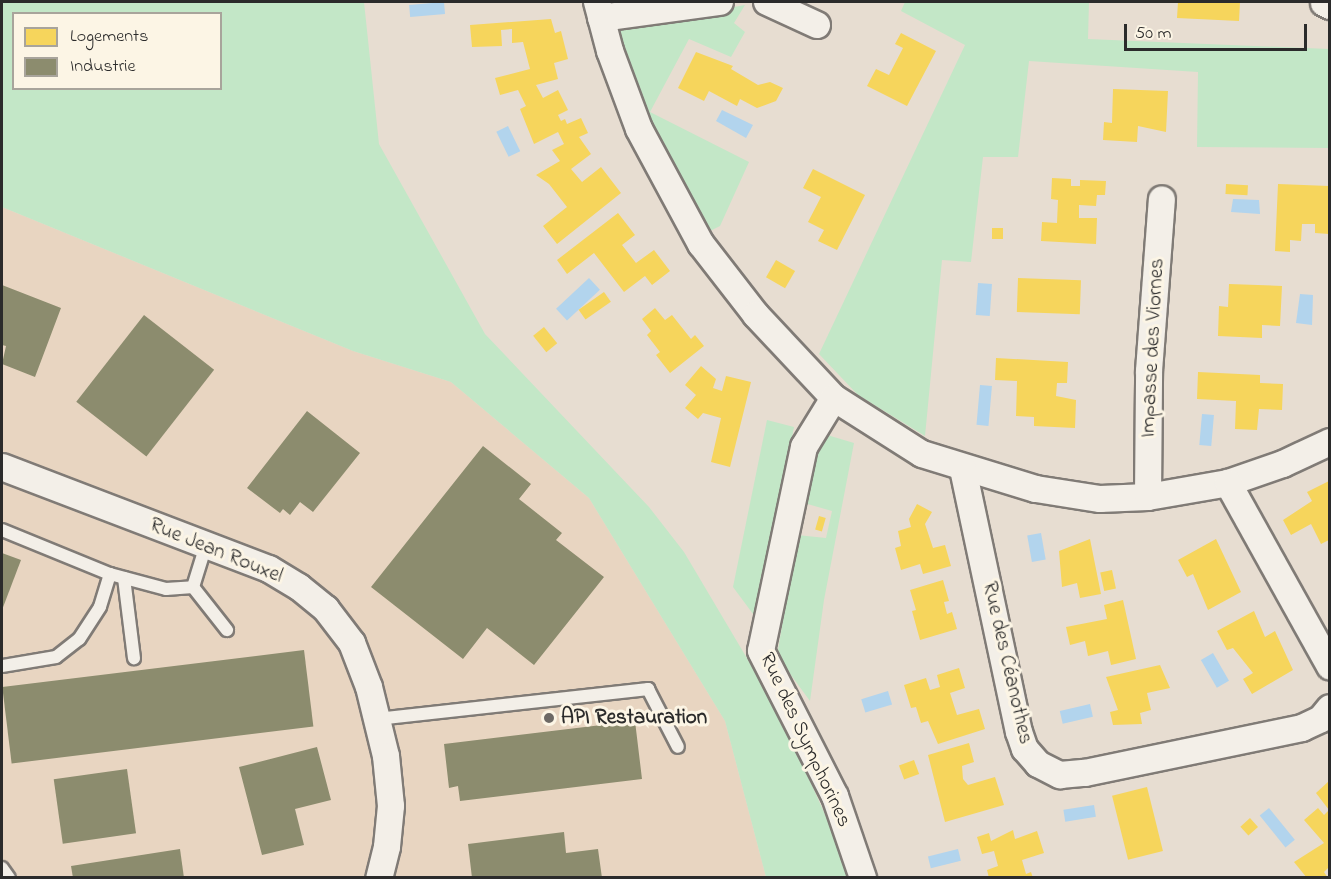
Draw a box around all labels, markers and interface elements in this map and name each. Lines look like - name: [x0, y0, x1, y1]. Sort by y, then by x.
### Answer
- legend: [12, 12, 222, 90]
- scale bar: [1127, 12, 1310, 50]
- text: 50 m: [1135, 21, 1172, 47]
- text: Logements: [70, 24, 148, 50]
- text: Industrie: [70, 54, 136, 80]
- street label: Impasse des Viornes: [1136, 258, 1170, 438]
- street label: Rue Jean Rouxel: [146, 513, 286, 589]
- street label: Rue des Céanothes: [976, 579, 1038, 747]
- street label: Rue des Symphorines: [754, 649, 856, 831]
- place label: API Restauration: [561, 705, 707, 731]
- marker: API Restauration: [542, 711, 556, 725]

